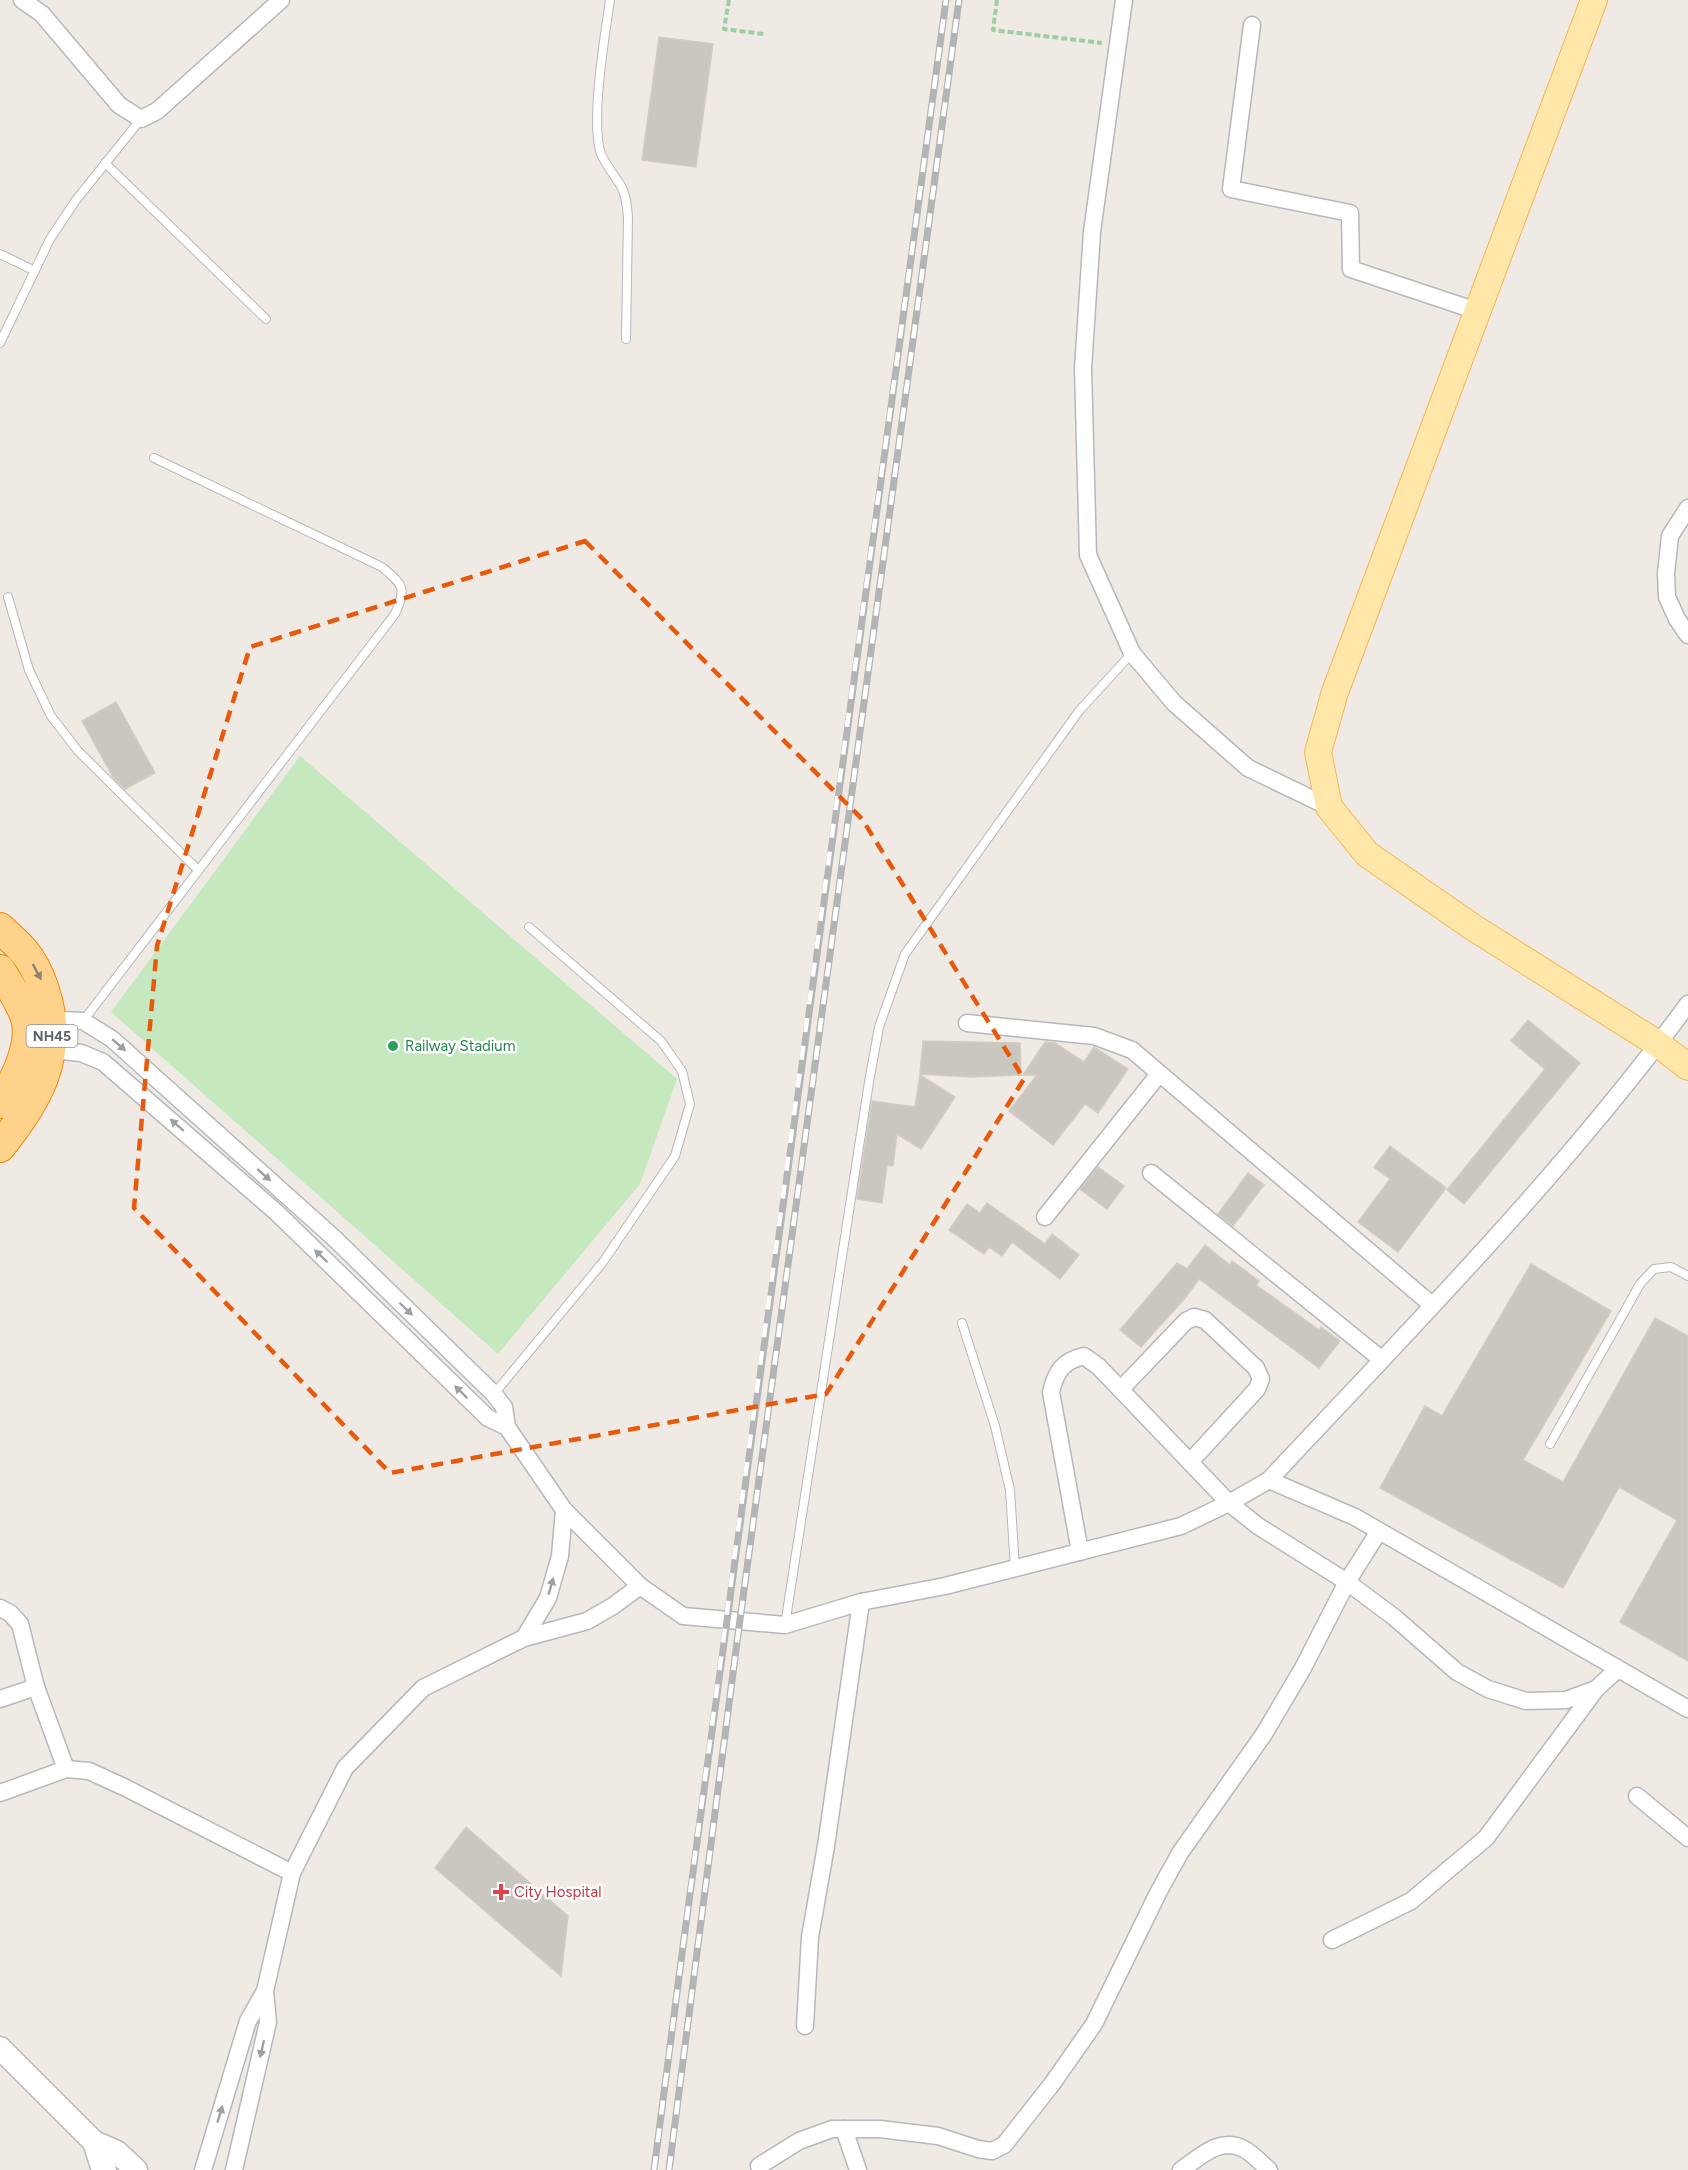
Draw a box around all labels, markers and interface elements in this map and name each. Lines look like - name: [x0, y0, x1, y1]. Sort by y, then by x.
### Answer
- one-way arrow: [32, 964, 42, 981]
- road number: NH45: [26, 1025, 78, 1047]
- place label: Railway Stadium: [405, 1037, 515, 1055]
- one-way arrow: [111, 1038, 126, 1051]
- marker: Railway Stadium: [386, 1039, 400, 1053]
- one-way arrow: [170, 1119, 185, 1132]
- one-way arrow: [257, 1168, 272, 1182]
- one-way arrow: [315, 1249, 329, 1263]
- one-way arrow: [399, 1302, 414, 1316]
- one-way arrow: [455, 1385, 469, 1399]
- one-way arrow: [547, 1577, 556, 1595]
- marker: City Hospital: [492, 1883, 510, 1901]
- place label: City Hospital: [514, 1883, 601, 1901]
- one-way arrow: [257, 2040, 266, 2059]
- one-way arrow: [216, 2105, 225, 2123]

